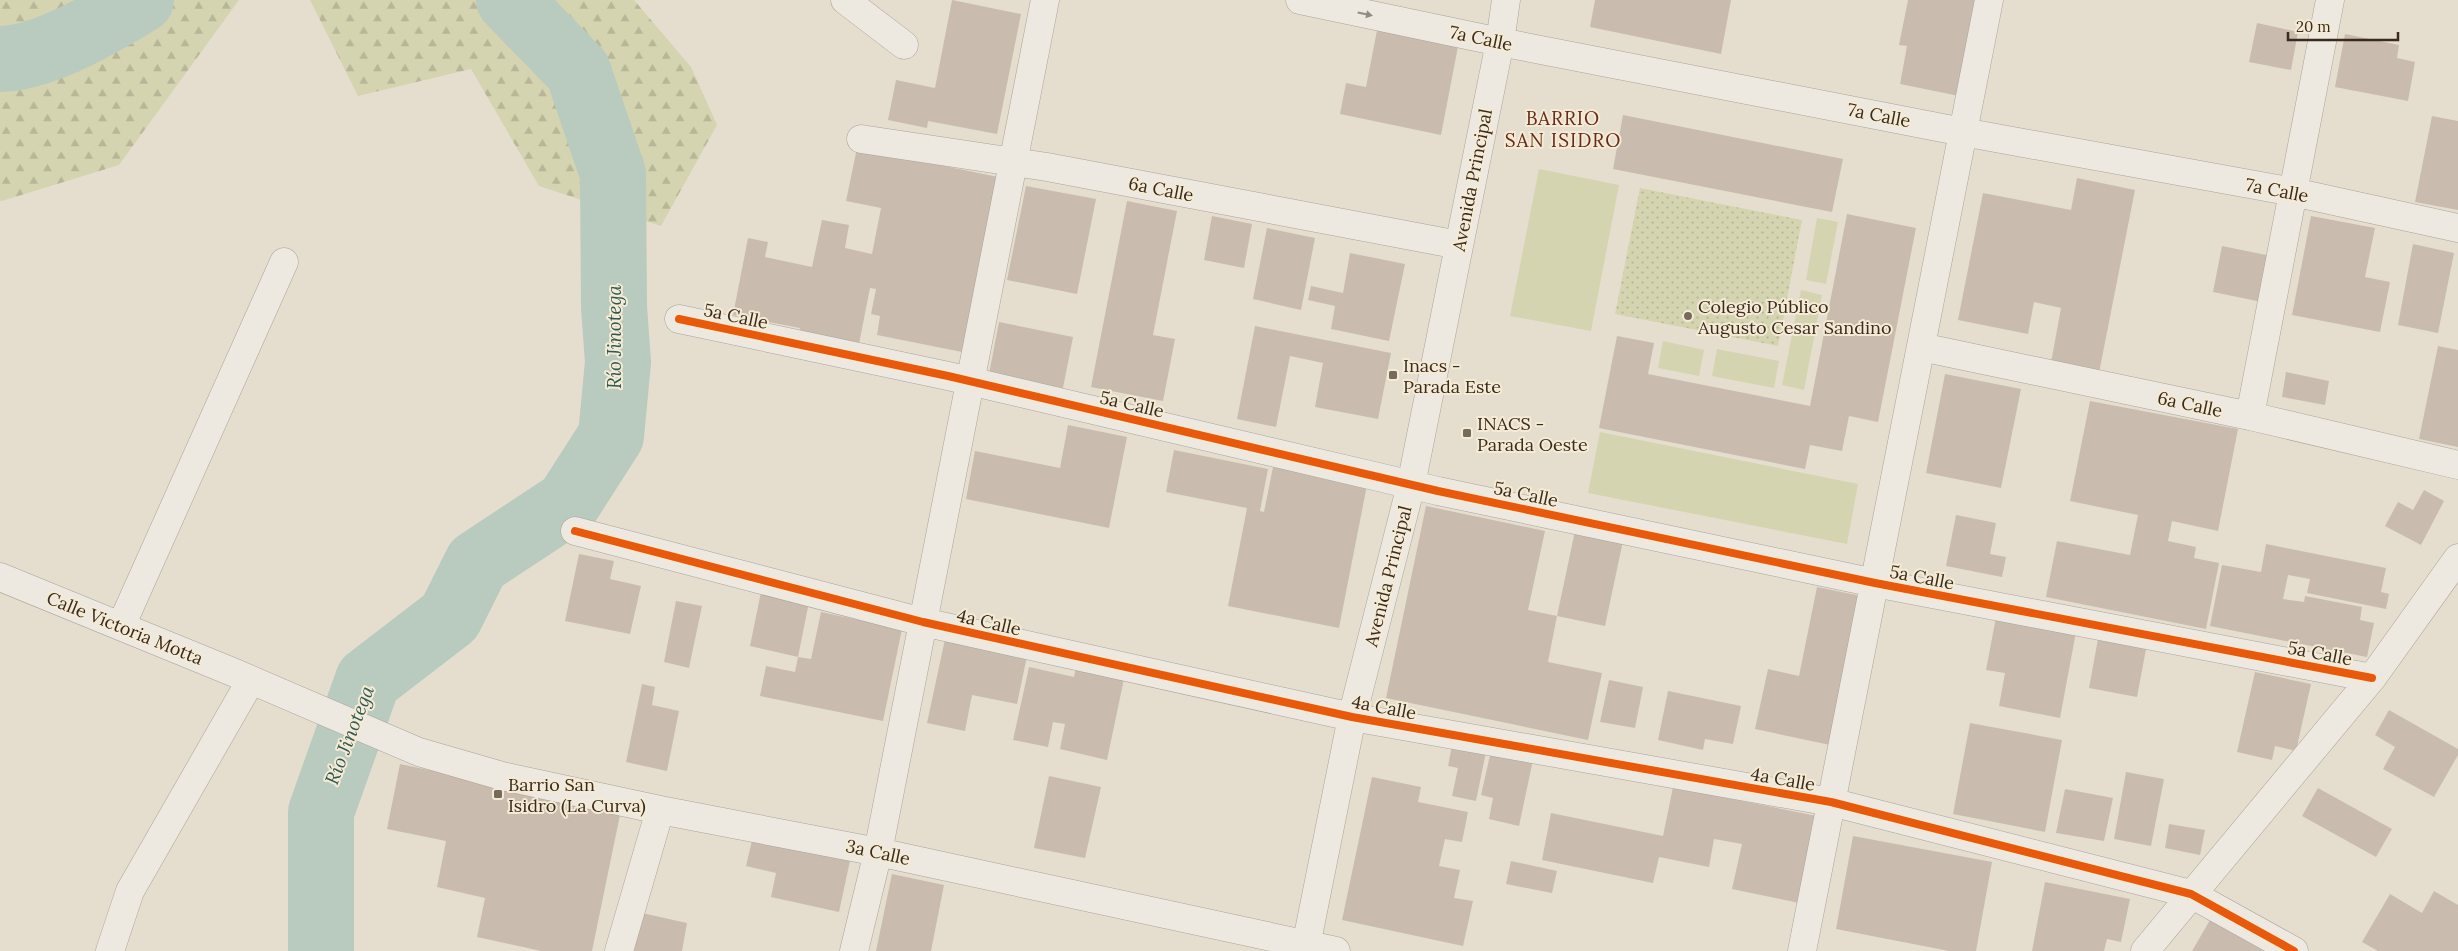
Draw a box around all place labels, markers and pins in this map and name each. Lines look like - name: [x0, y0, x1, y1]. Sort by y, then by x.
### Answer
- place label: Colegio Público Augusto Cesar Sandino: [1697, 295, 1891, 339]
- marker: Colegio Público Augusto Cesar Sandino: [1682, 310, 1694, 322]
- place label: Inacs - Parada Este: [1403, 354, 1501, 398]
- marker: Inacs - Parada Este: [1387, 369, 1399, 381]
- place label: INACS - Parada Oeste: [1477, 412, 1588, 456]
- marker: INACS - Parada Oeste: [1461, 427, 1473, 439]
- place label: Barrio San Isidro (La Curva): [508, 773, 646, 817]
- marker: Barrio San Isidro (La Curva): [492, 788, 504, 800]

